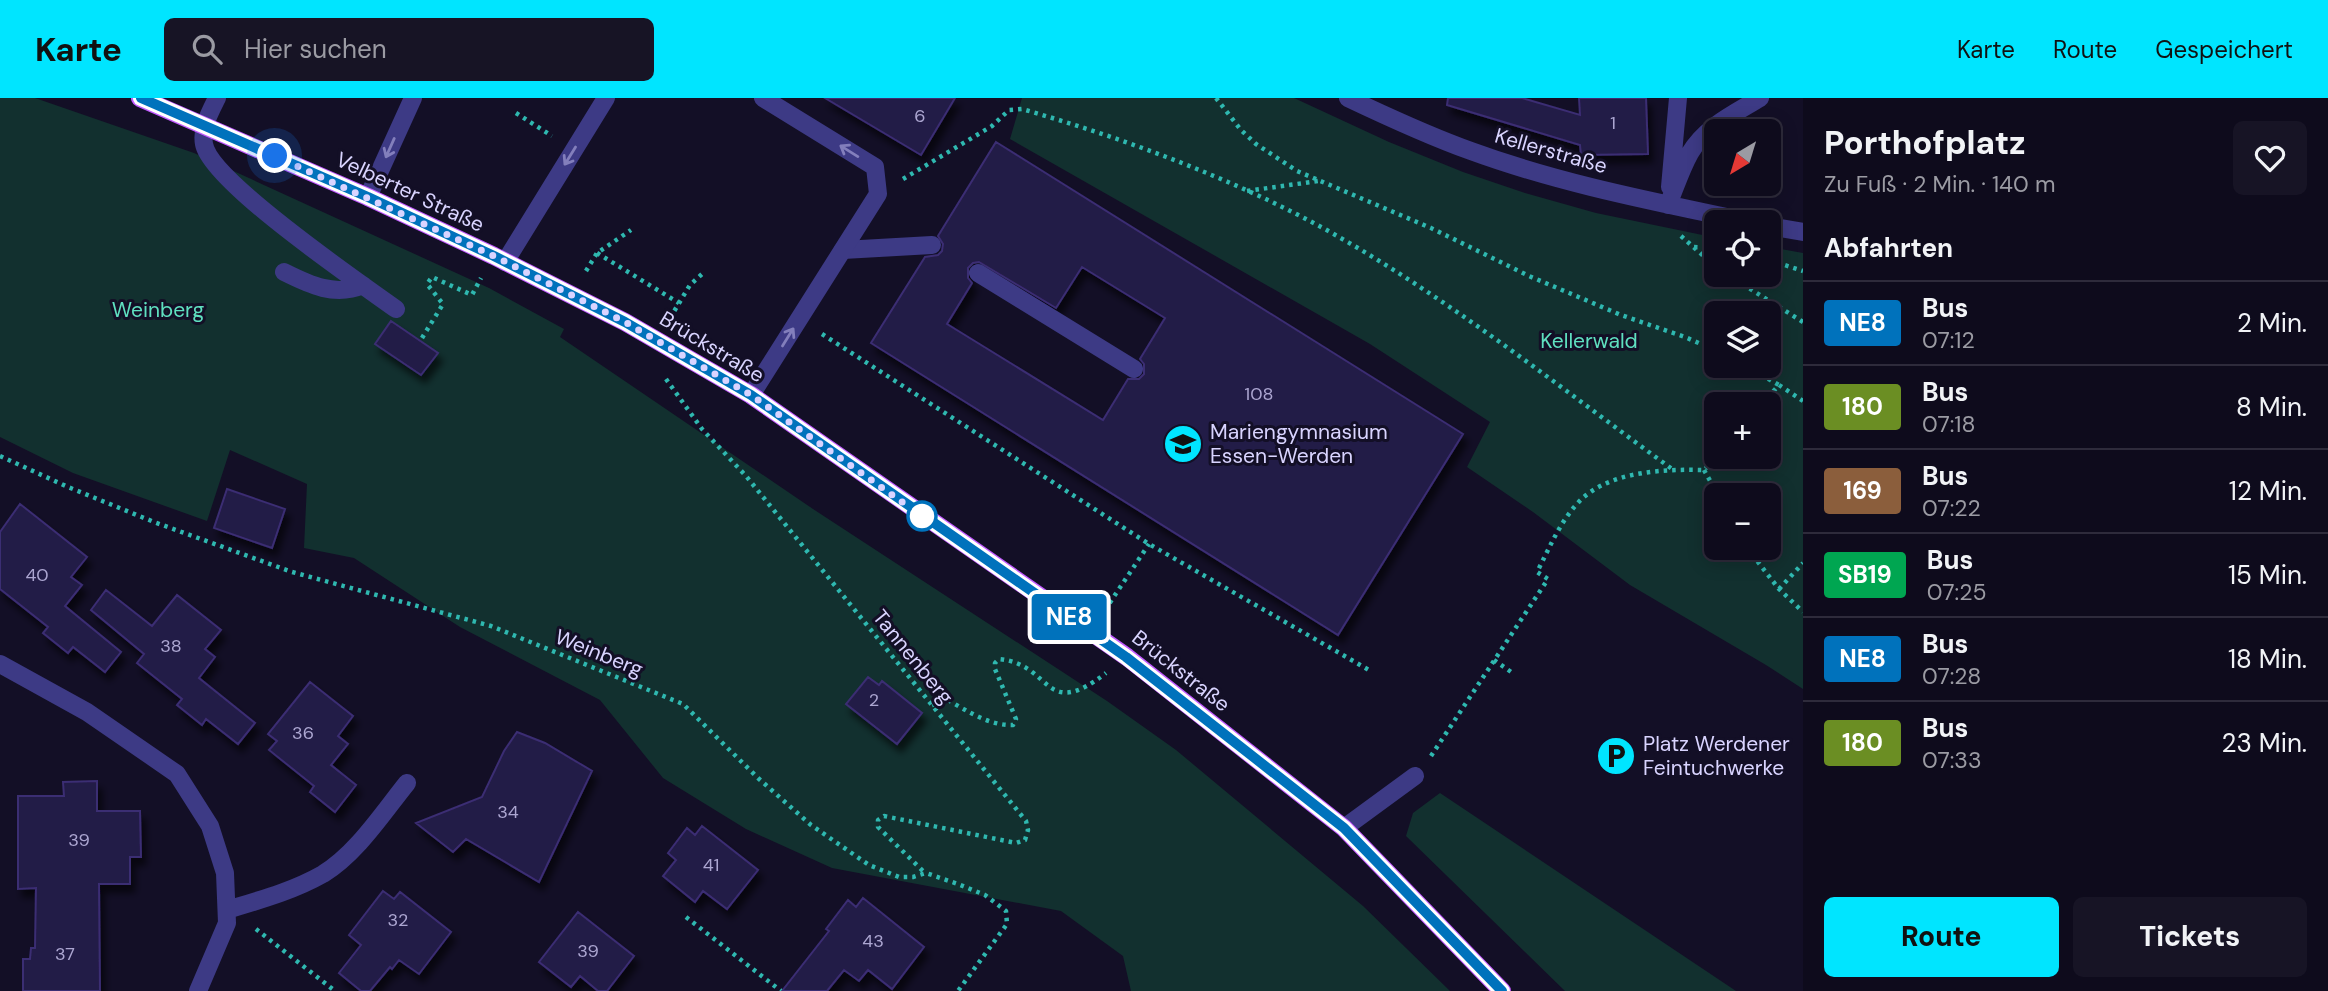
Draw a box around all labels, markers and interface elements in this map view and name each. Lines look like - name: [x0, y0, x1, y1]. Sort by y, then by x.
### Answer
- search box: [164, 18, 654, 81]
- text: Karte: [35, 28, 122, 71]
- icon: search: [188, 30, 226, 68]
- text: Hier suchen: [244, 32, 387, 66]
- text: Karte: [1957, 34, 2015, 65]
- text: Route: [2053, 34, 2117, 65]
- text: Gespeichert: [2155, 34, 2293, 65]
- house number: 6: [914, 104, 926, 128]
- house number: 1: [1610, 111, 1616, 135]
- north arrow: [1704, 119, 1782, 196]
- map controls: [1704, 119, 1781, 560]
- text: Porthofplatz: [1824, 121, 2026, 164]
- button: heart: [2233, 121, 2307, 195]
- street label: Kellerstraße: [1492, 122, 1610, 180]
- one-way arrow: [383, 136, 396, 158]
- your location: [257, 138, 292, 173]
- one-way arrow: [839, 143, 859, 157]
- street label: Velberter Straße: [331, 145, 489, 239]
- one-way arrow: [562, 145, 576, 165]
- text: Zu Fuß · 2 Min. · 140 m: [1824, 169, 2055, 199]
- button: locate: [1704, 210, 1781, 287]
- text: Abfahrten: [1824, 231, 1953, 265]
- text: Bus: [1922, 291, 1968, 325]
- park label: Weinberg: [112, 296, 205, 324]
- button: layers: [1704, 301, 1781, 378]
- street label: Brückstraße: [654, 305, 770, 389]
- text: 2 Min.: [2237, 306, 2307, 340]
- text: NE8: [1839, 307, 1886, 338]
- text: 07:12: [1922, 325, 1975, 355]
- park label: Kellerwald: [1540, 327, 1638, 355]
- one-way arrow: [781, 328, 795, 348]
- text: Bus: [1922, 375, 1968, 409]
- house number: 108: [1245, 382, 1273, 406]
- text: 8 Min.: [2236, 390, 2307, 424]
- text: 180: [1842, 391, 1883, 422]
- button: +: [1704, 392, 1781, 469]
- text: 07:18: [1922, 409, 1976, 439]
- place label: Mariengymnasium Essen-Werden: [1210, 418, 1388, 470]
- school or university icon: Mariengymnasium Essen-Werden: [1162, 423, 1204, 465]
- text: Bus: [1922, 459, 1968, 493]
- text: 12 Min.: [2229, 474, 2307, 508]
- text: 169: [1843, 475, 1882, 506]
- button: −: [1704, 483, 1781, 560]
- text: 07:22: [1922, 493, 1981, 523]
- unlabelled marker: [907, 501, 937, 531]
- text: Bus: [1927, 543, 1973, 577]
- text: 15 Min.: [2228, 558, 2307, 592]
- text: SB19: [1838, 559, 1892, 590]
- house number: 40: [25, 563, 49, 587]
- text: 07:25: [1927, 577, 1986, 607]
- line badge: NE8: [1029, 594, 1109, 640]
- text: NE8: [1046, 601, 1092, 632]
- street label: Tannenberg: [866, 604, 960, 710]
- street label: Weinberg: [551, 623, 647, 683]
- street label: Brückstraße: [1126, 624, 1236, 718]
- text: Bus: [1922, 627, 1968, 661]
- house number: 38: [160, 634, 182, 658]
- text: 18 Min.: [2228, 642, 2307, 676]
- text: NE8: [1839, 643, 1886, 674]
- text: 07:28: [1922, 661, 1981, 691]
- house number: 2: [869, 688, 879, 712]
- text: Bus: [1922, 711, 1968, 745]
- house number: 36: [292, 721, 314, 745]
- text: 23 Min.: [2222, 726, 2307, 760]
- text: 180: [1842, 727, 1883, 758]
- place label: Platz Werdener Feintuchwerke: [1643, 730, 1790, 782]
- parking icon: Platz Werdener Feintuchwerke: [1595, 735, 1637, 777]
- text: 07:33: [1922, 745, 1982, 775]
- house number: 34: [497, 800, 519, 824]
- house number: 39: [68, 828, 90, 852]
- house number: 41: [703, 853, 719, 877]
- button: Route: [1824, 897, 2059, 977]
- button: Tickets: [2073, 897, 2307, 977]
- house number: 32: [387, 908, 409, 932]
- house number: 43: [862, 929, 884, 953]
- house number: 39: [577, 939, 599, 963]
- house number: 37: [55, 942, 75, 966]

